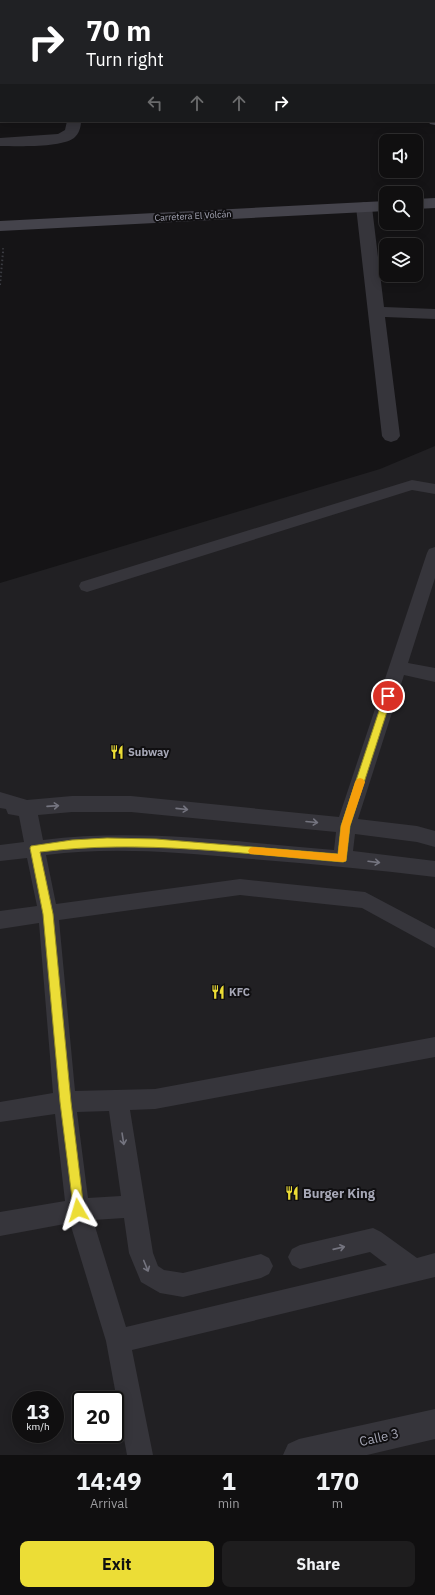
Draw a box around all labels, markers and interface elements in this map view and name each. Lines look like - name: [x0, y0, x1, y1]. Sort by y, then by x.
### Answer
- text: 70 m: [86, 12, 151, 49]
- icon: right: [20, 16, 72, 68]
- text: Turn right: [86, 48, 164, 71]
- icon: left: [144, 92, 166, 114]
- icon: ahead: [186, 92, 208, 114]
- icon: ahead: [228, 92, 250, 114]
- icon: right: [270, 92, 292, 114]
- map controls: [379, 134, 423, 282]
- button: sound: [379, 134, 423, 178]
- button: search: [379, 186, 423, 230]
- street label: Carretera El Volcán: [154, 208, 232, 223]
- button: layers: [379, 238, 423, 282]
- pin: [371, 679, 405, 713]
- icon: arrive: [377, 685, 399, 707]
- restaurant icon: Subway: [109, 744, 125, 760]
- place label: Subway: [128, 745, 169, 759]
- one-way arrow: [46, 802, 59, 809]
- one-way arrow: [175, 806, 188, 813]
- one-way arrow: [305, 819, 318, 826]
- one-way arrow: [367, 858, 380, 865]
- restaurant icon: KFC: [210, 984, 226, 1000]
- place label: KFC: [229, 985, 250, 999]
- one-way arrow: [119, 1132, 127, 1145]
- restaurant icon: Burger King: [284, 1185, 300, 1201]
- place label: Burger King: [303, 1185, 376, 1202]
- position arrow: [57, 1189, 99, 1231]
- one-way arrow: [332, 1244, 345, 1251]
- one-way arrow: [143, 1260, 150, 1272]
- speed limit sign: 20: [72, 1391, 124, 1443]
- text: 13: [26, 1398, 50, 1425]
- text: km/h: [26, 1420, 50, 1433]
- street label: Calle 3: [358, 1425, 401, 1450]
- text: 14:49: [76, 1465, 142, 1497]
- text: 1: [221, 1465, 236, 1497]
- text: 170: [316, 1465, 359, 1497]
- text: Arrival: [90, 1495, 128, 1512]
- text: min: [218, 1495, 240, 1512]
- text: m: [332, 1495, 343, 1512]
- button: Exit: [20, 1541, 214, 1587]
- button: Share: [222, 1541, 415, 1587]

